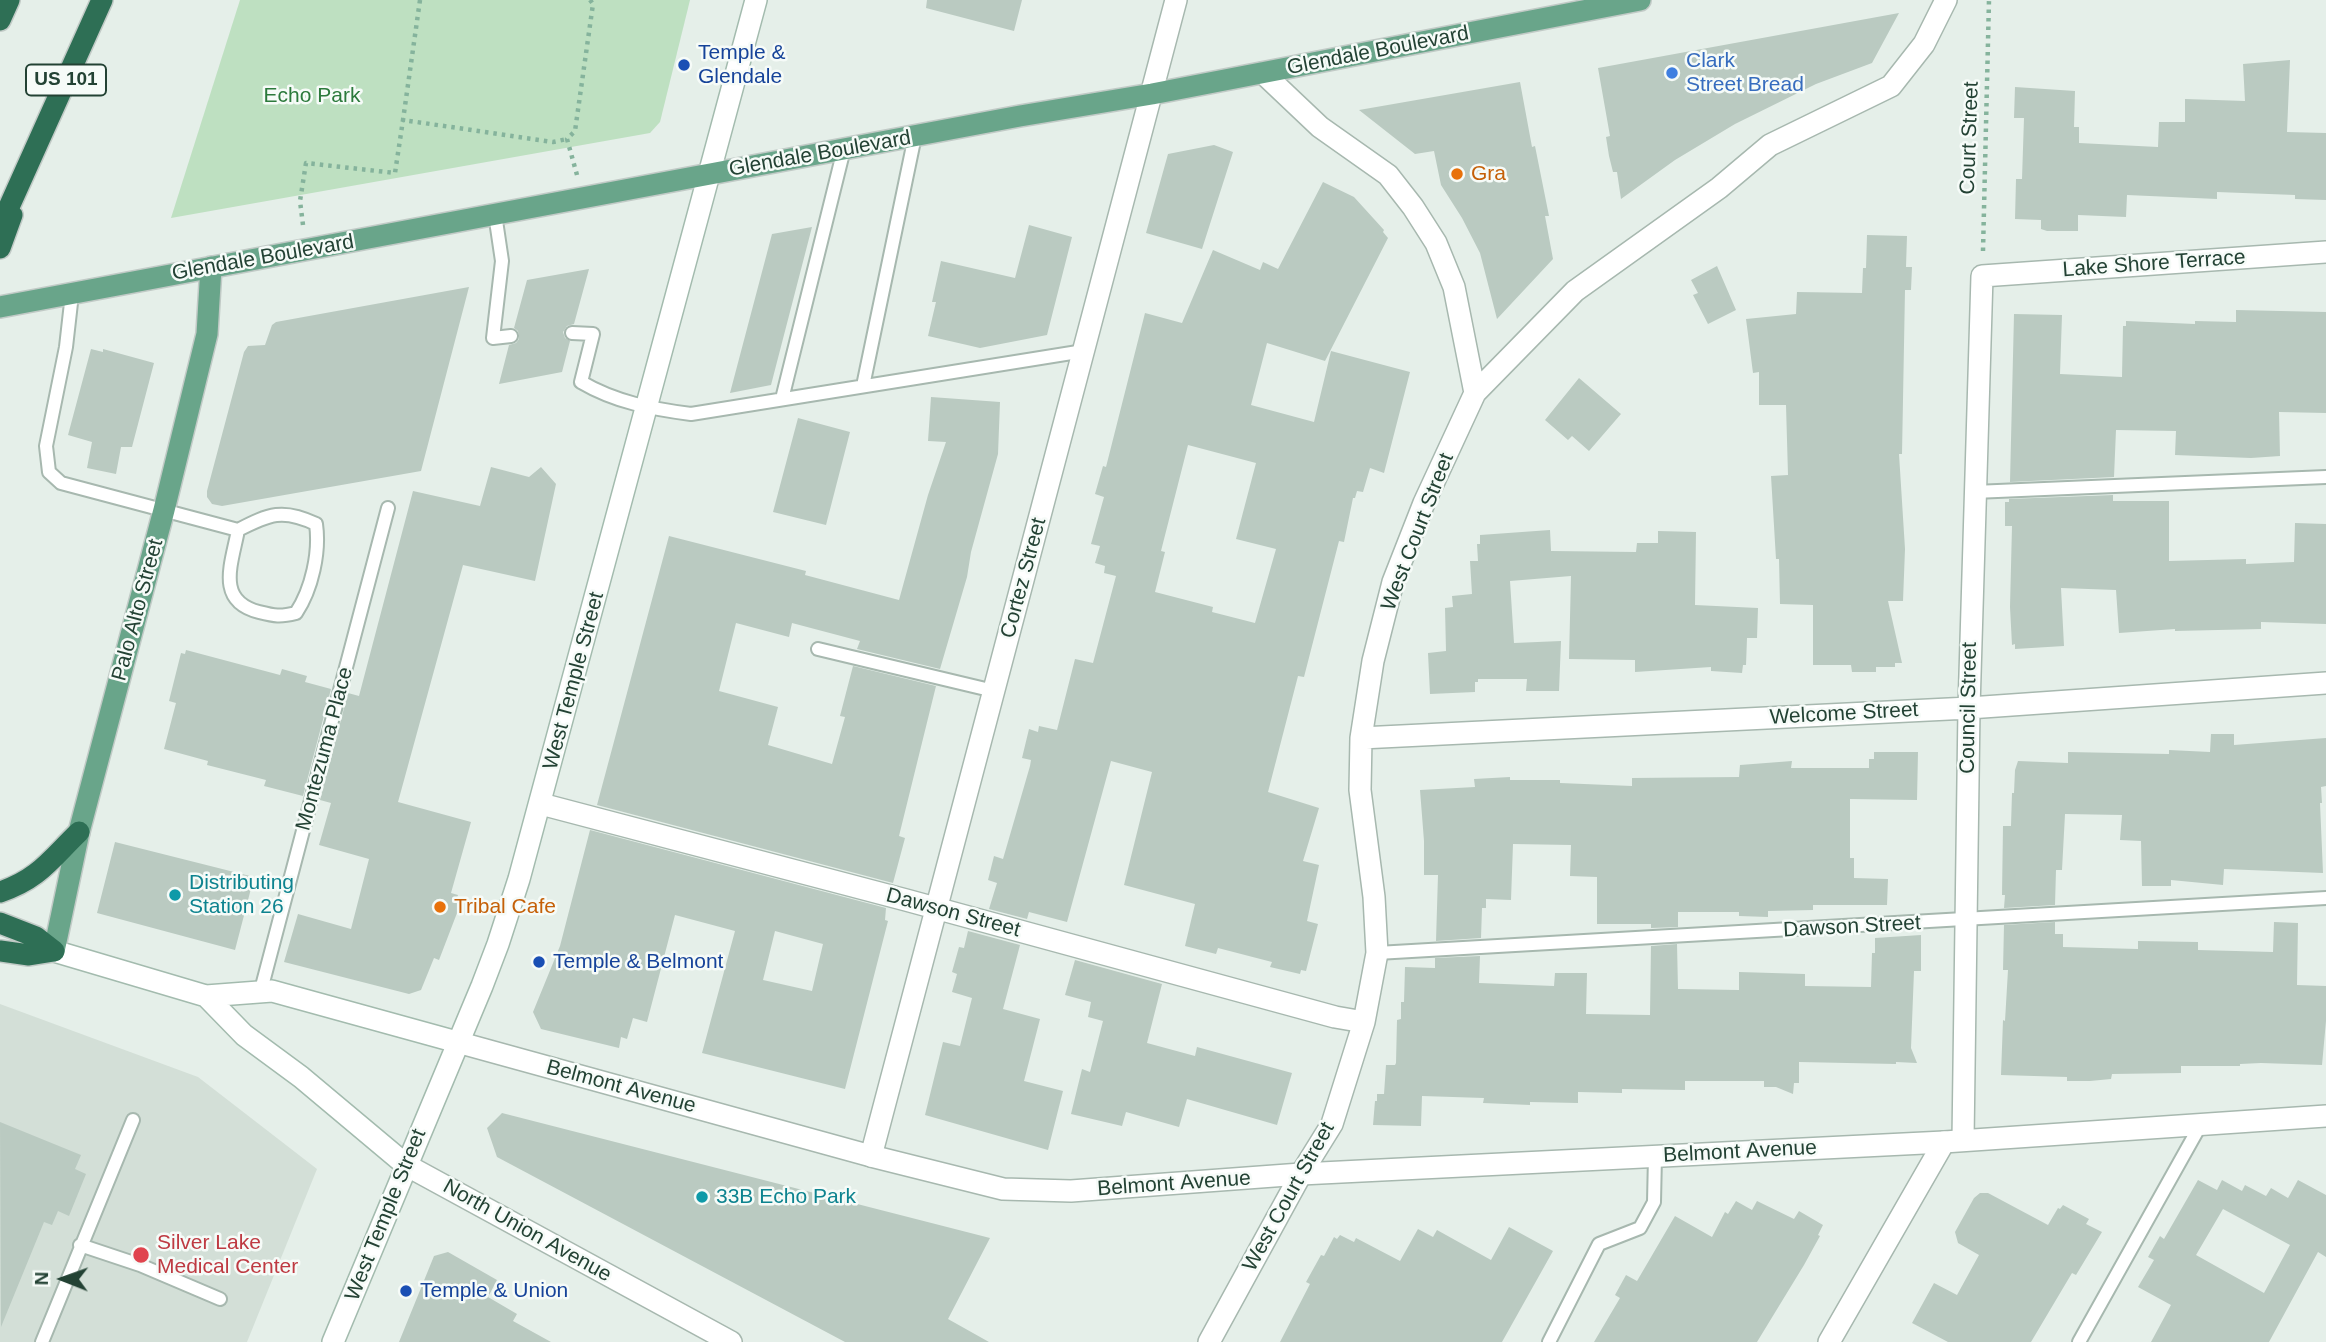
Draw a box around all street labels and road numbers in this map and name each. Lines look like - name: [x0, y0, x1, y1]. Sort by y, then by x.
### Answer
- street label: Glendale Boulevard: [1285, 21, 1471, 81]
- road number: US 101: [26, 64, 106, 96]
- street label: Court Street: [1955, 81, 1985, 195]
- street label: Glendale Boulevard: [727, 126, 913, 182]
- street label: Glendale Boulevard: [170, 230, 356, 286]
- street label: Lake Shore Terrace: [2062, 245, 2246, 283]
- street label: West Court Street: [1376, 450, 1460, 614]
- street label: Cortez Street: [996, 515, 1052, 641]
- street label: Palo Alto Street: [107, 536, 169, 684]
- street label: West Temple Street: [538, 589, 610, 773]
- street label: Council Street: [1955, 642, 1983, 774]
- street label: Montezuma Place: [291, 665, 359, 833]
- street label: Welcome Street: [1769, 698, 1919, 730]
- street label: Dawson Street: [883, 883, 1023, 943]
- street label: Dawson Street: [1783, 911, 1921, 943]
- street label: Belmont Avenue: [543, 1055, 699, 1119]
- street label: West Court Street: [1238, 1118, 1340, 1276]
- street label: West Temple Street: [340, 1126, 432, 1304]
- street label: Belmont Avenue: [1663, 1135, 1817, 1169]
- street label: Belmont Avenue: [1096, 1166, 1252, 1202]
- street label: North Union Avenue: [438, 1174, 616, 1288]

